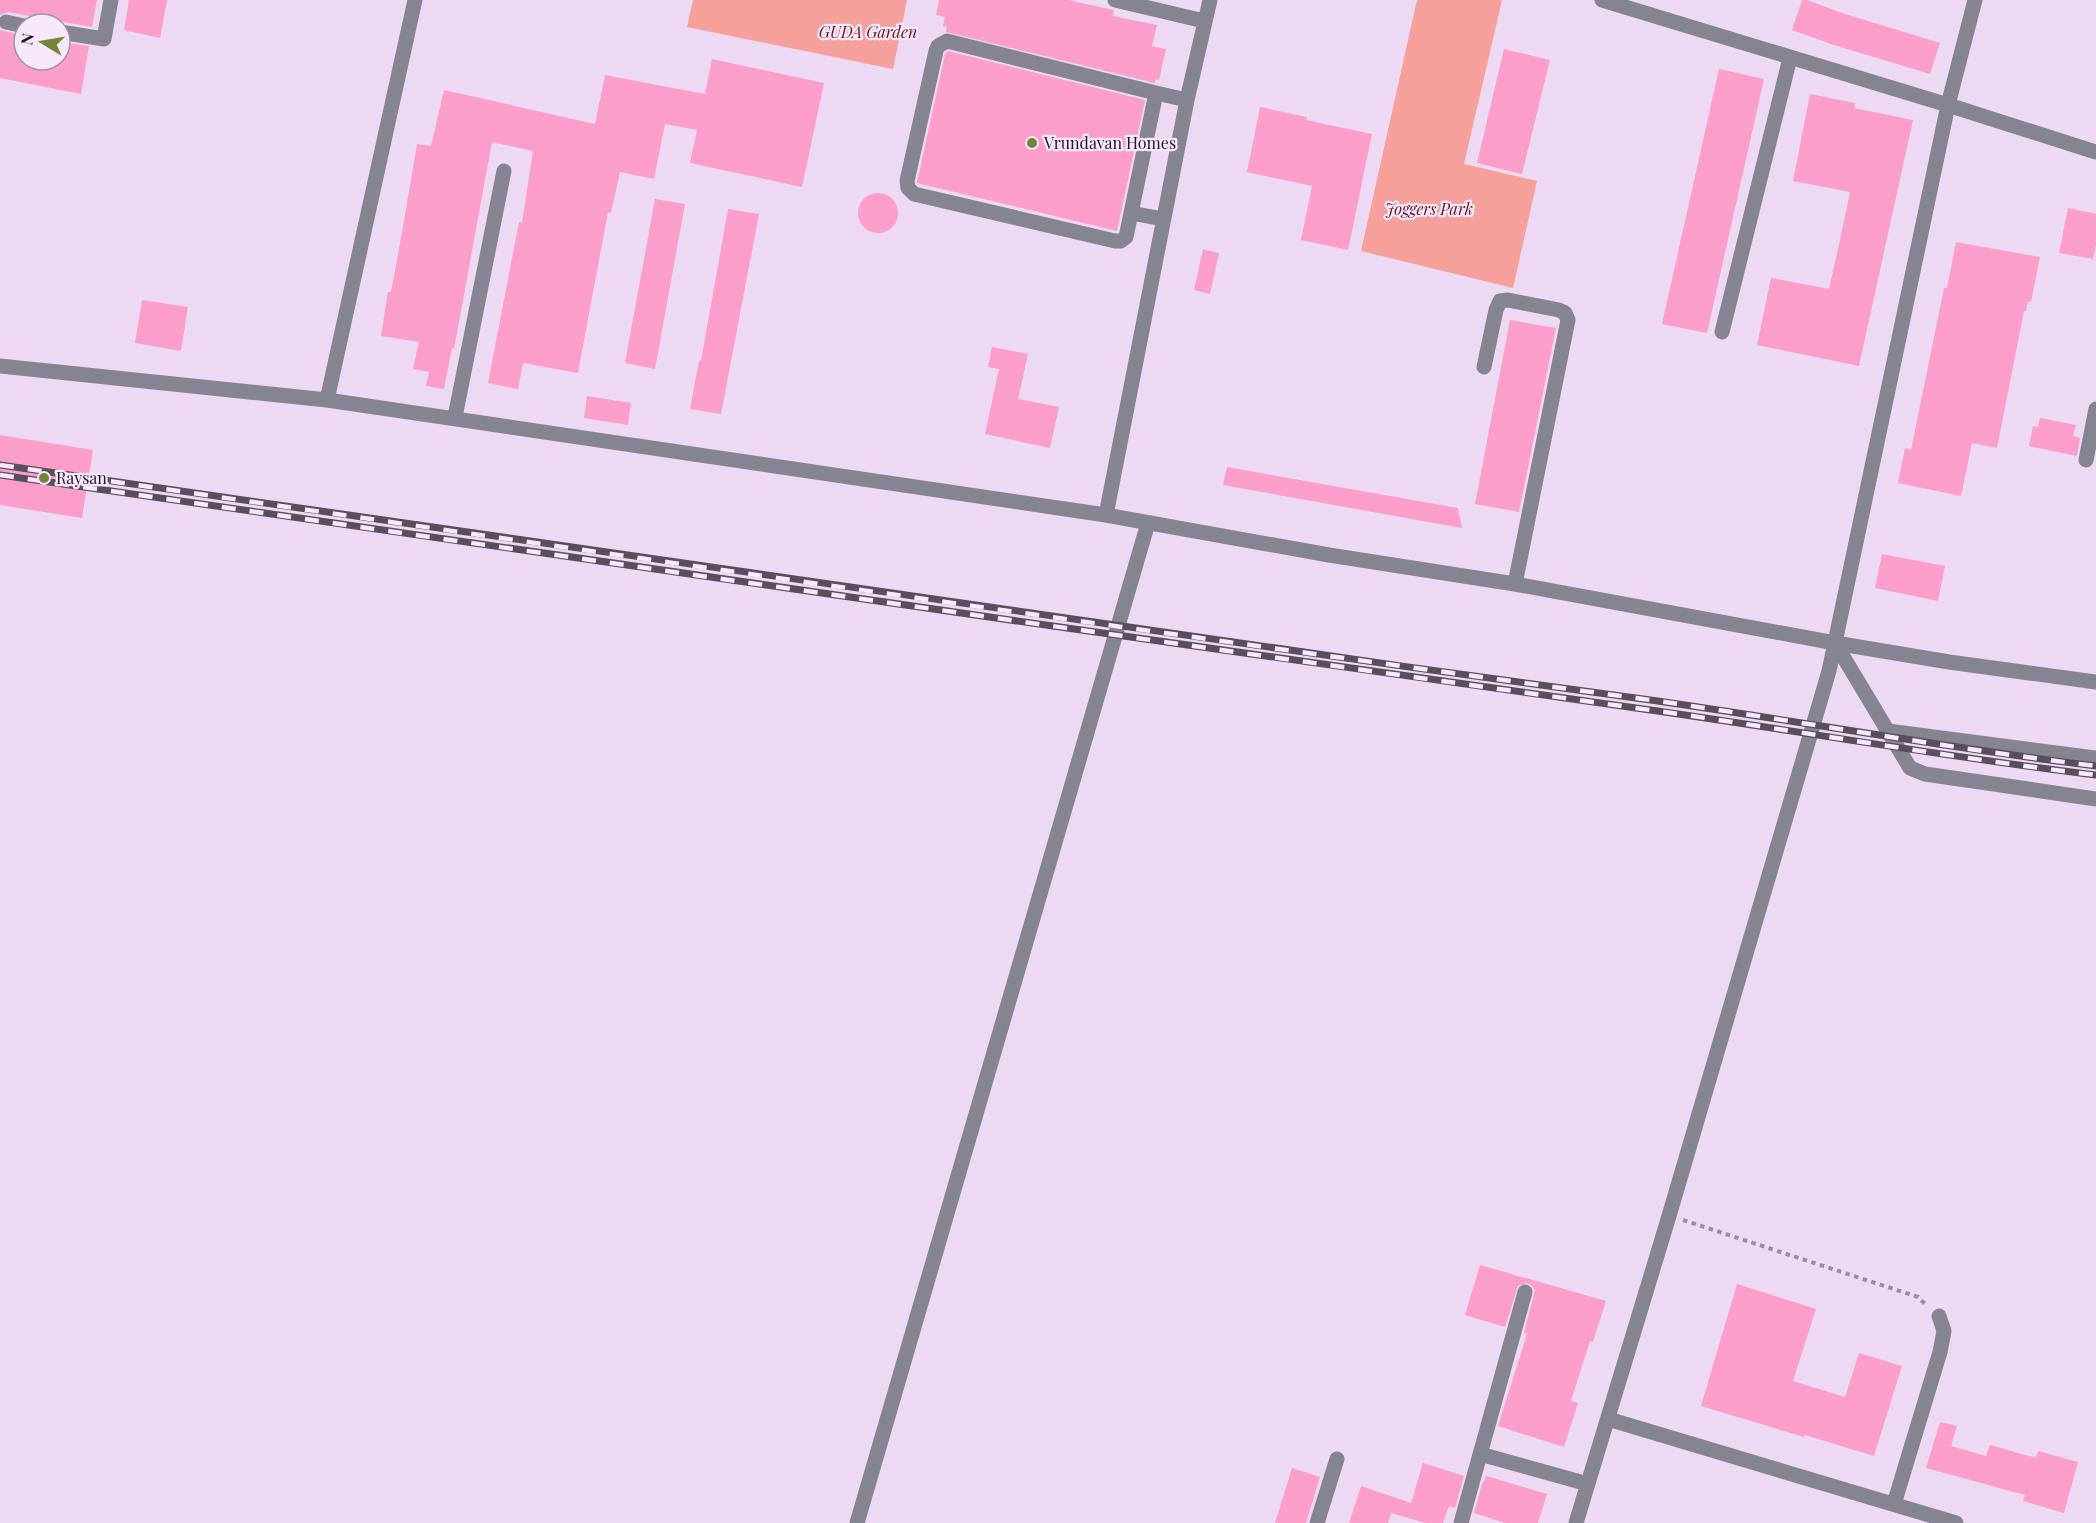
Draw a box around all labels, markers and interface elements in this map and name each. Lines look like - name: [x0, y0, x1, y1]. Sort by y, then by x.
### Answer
- north arrow: [12, 12, 72, 72]
- park label: GUDA Garden: [819, 21, 917, 42]
- text: N: [15, 31, 38, 47]
- place label: Vrundavan Homes: [1043, 132, 1176, 153]
- marker: Vrundavan Homes: [1025, 136, 1039, 150]
- park label: Joggers Park: [1385, 198, 1473, 219]
- place label: Raysan: [56, 467, 107, 488]
- marker: Raysan: [37, 471, 51, 485]

